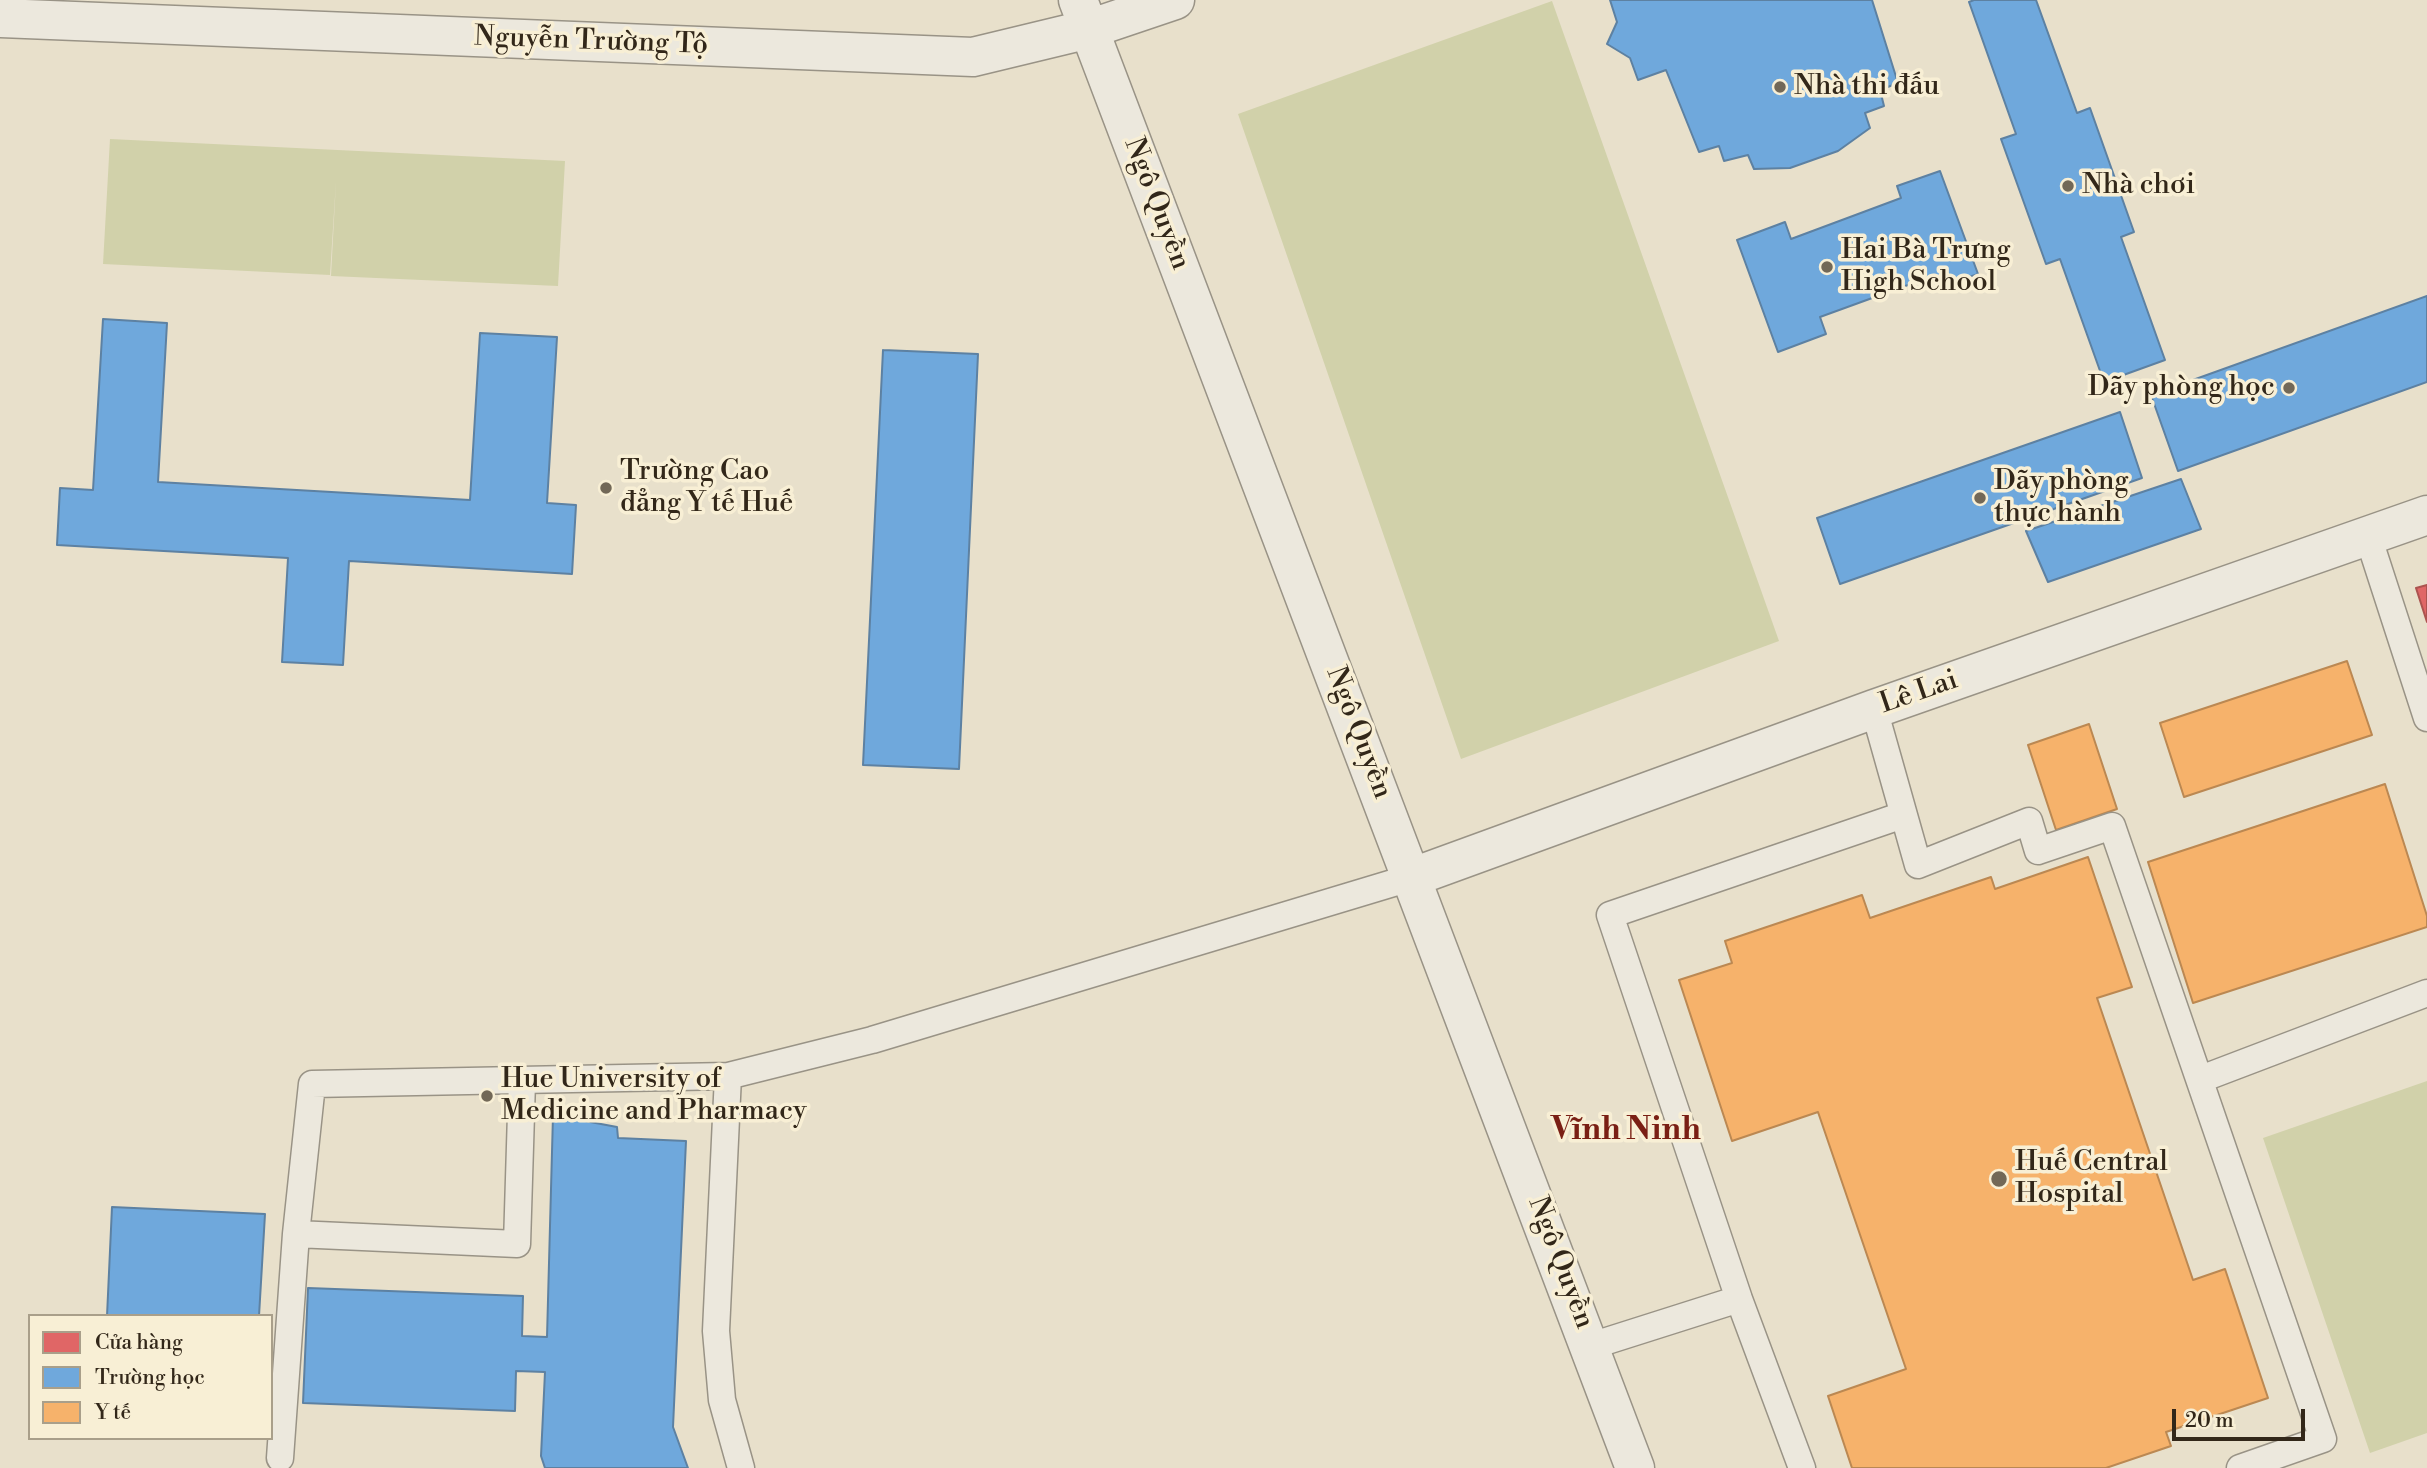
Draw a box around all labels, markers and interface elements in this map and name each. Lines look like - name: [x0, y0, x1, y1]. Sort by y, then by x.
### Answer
- street label: Nguyễn Trường Tộ: [473, 21, 709, 63]
- place label: Nhà thi đấu: [1794, 70, 1939, 104]
- marker: Nhà thi đấu: [1772, 79, 1788, 95]
- street label: Ngô Quyền: [1115, 133, 1197, 275]
- place label: Nhà chơi: [2082, 169, 2195, 203]
- marker: Nhà chơi: [2060, 178, 2076, 194]
- place label: Hai Bà Trưng High School: [1841, 234, 2011, 300]
- marker: Hai Bà Trưng High School: [1819, 259, 1835, 275]
- place label: Dãy phòng học: [2088, 371, 2275, 405]
- marker: Dãy phòng học: [2281, 380, 2297, 396]
- place label: Trường Cao đẳng Y tế Huế: [620, 455, 793, 521]
- place label: Dãy phòng thực hành: [1994, 465, 2129, 531]
- marker: Trường Cao đẳng Y tế Huế: [598, 480, 614, 496]
- marker: Dãy phòng thực hành: [1972, 490, 1988, 506]
- street label: Ngô Quyền: [1317, 662, 1399, 804]
- street label: Lê Lai: [1876, 664, 1962, 722]
- place label: Hue University of Medicine and Pharmacy: [501, 1063, 807, 1129]
- marker: Hue University of Medicine and Pharmacy: [479, 1088, 495, 1104]
- district label: Vĩnh Ninh: [1551, 1112, 1701, 1150]
- place label: Huế Central Hospital: [2015, 1146, 2168, 1212]
- marker: Huế Central Hospital: [1989, 1169, 2009, 1189]
- street label: Ngô Quyền: [1519, 1192, 1601, 1334]
- legend: [28, 1314, 273, 1440]
- text: Cửa hàng: [95, 1330, 183, 1356]
- text: Trường học: [95, 1365, 205, 1391]
- scale bar: [2175, 1394, 2308, 1438]
- text: Y tế: [95, 1400, 131, 1426]
- text: 20 m: [2185, 1408, 2234, 1434]

